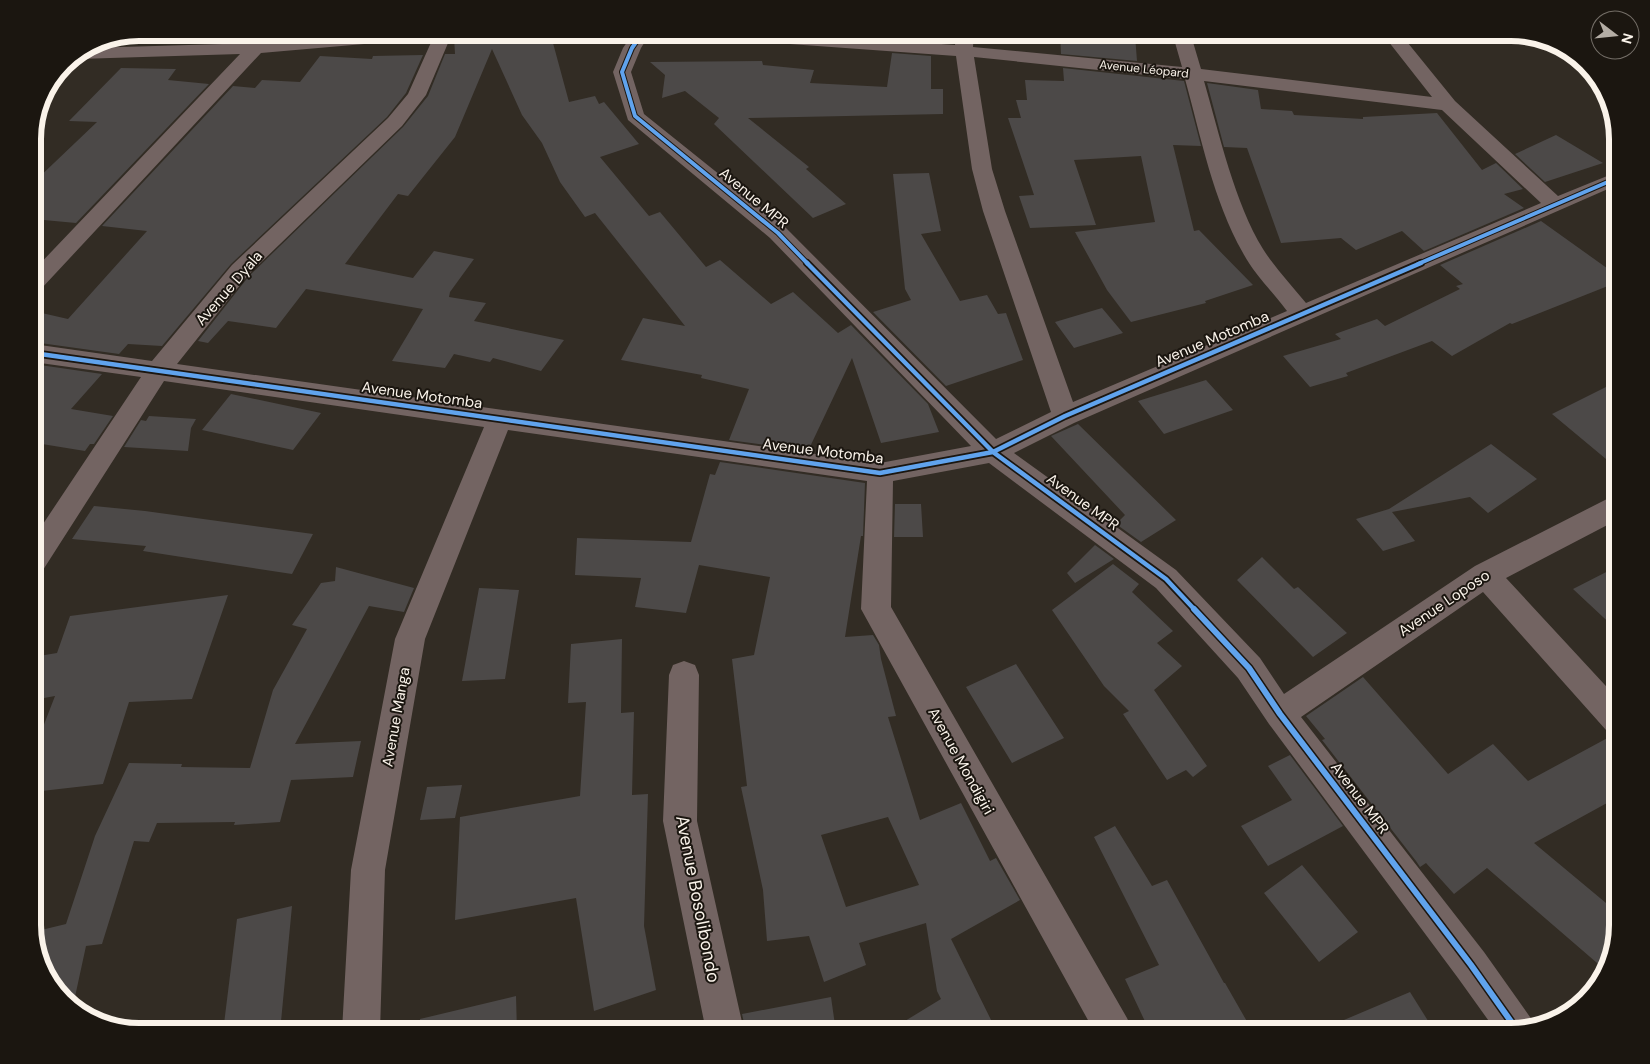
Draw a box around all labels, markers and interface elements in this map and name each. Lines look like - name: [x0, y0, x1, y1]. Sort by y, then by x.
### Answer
- north arrow: [1590, 10, 1640, 60]
- text: N: [1617, 31, 1638, 46]
- street label: Avenue Léopard: [1099, 56, 1189, 82]
- street label: Avenue MPR: [715, 163, 793, 233]
- street label: Avenue Dyala: [191, 246, 267, 330]
- street label: Avenue Motomba: [1152, 306, 1272, 372]
- street label: Avenue Motomba: [360, 377, 484, 413]
- street label: Avenue Motomba: [761, 434, 885, 468]
- street label: Avenue MPR: [1043, 469, 1123, 535]
- street label: Avenue Loposo: [1394, 565, 1494, 641]
- street label: Avenue Manga: [377, 666, 415, 768]
- street label: Avenue Mondigiri: [923, 704, 999, 818]
- street label: Avenue MPR: [1326, 758, 1394, 838]
- street label: Avenue Bosolibondo: [670, 813, 726, 985]

